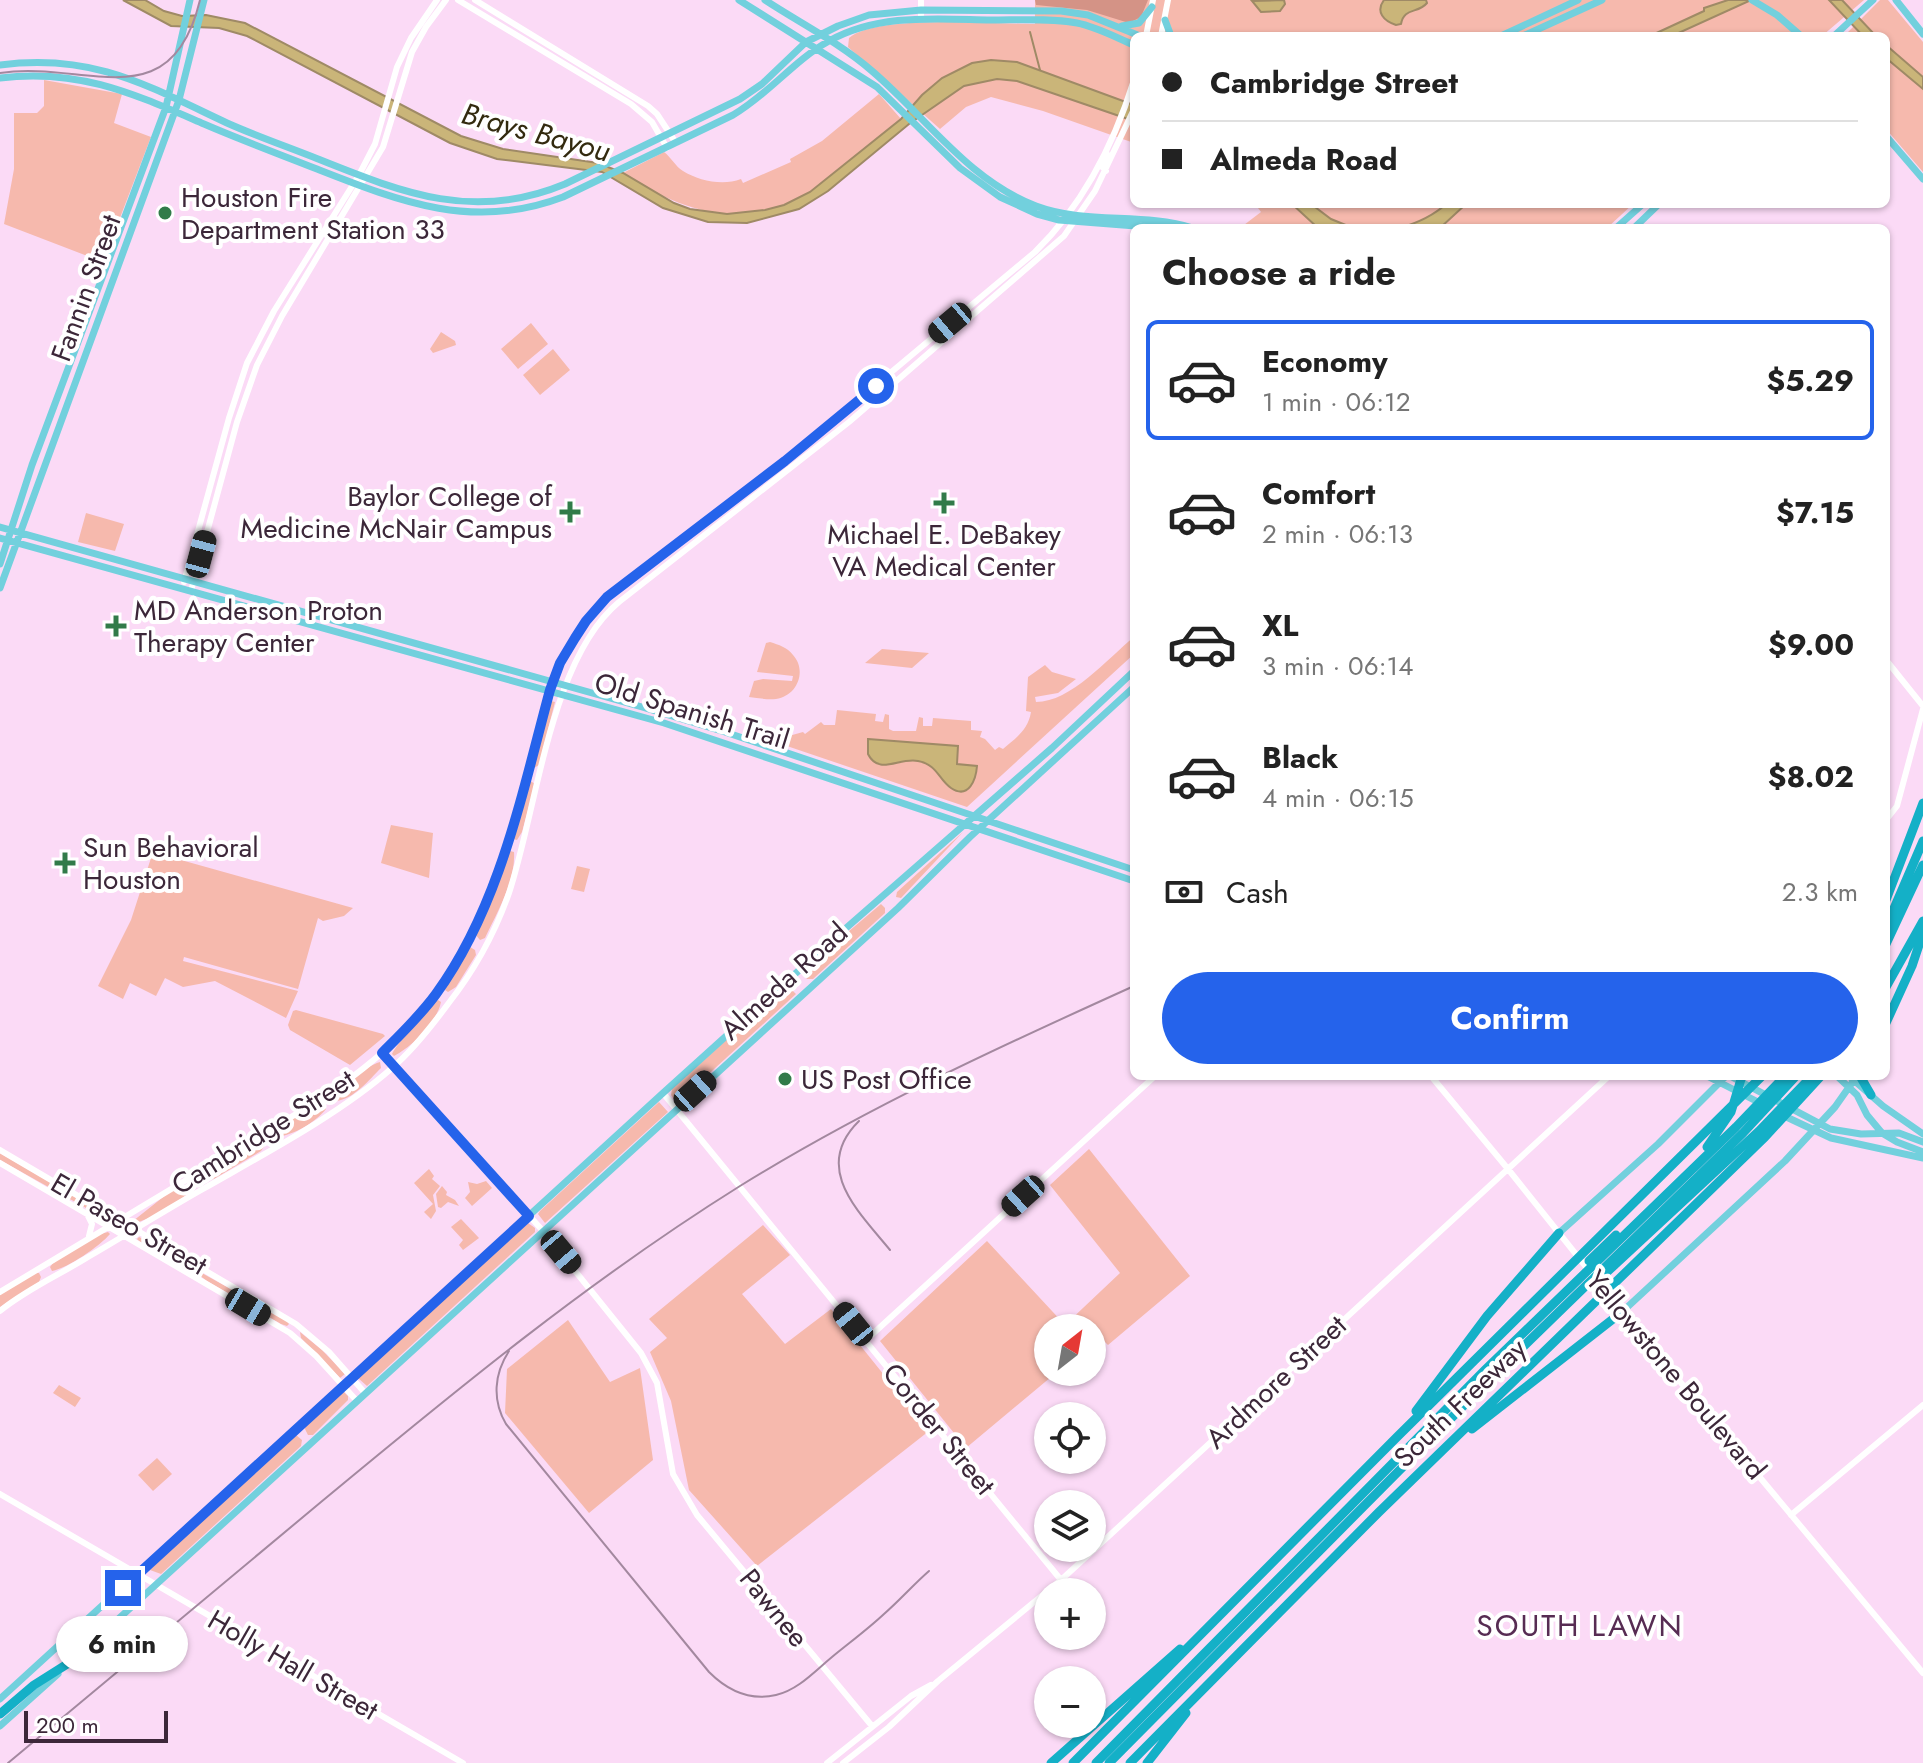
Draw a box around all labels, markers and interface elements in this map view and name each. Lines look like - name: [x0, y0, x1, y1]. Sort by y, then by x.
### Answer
- text: Cambridge Street: [1210, 61, 1458, 104]
- water label: Brays Bayou: [457, 91, 615, 173]
- text: Almeda Road: [1210, 138, 1397, 181]
- place label: Houston Fire Department Station 33: [181, 177, 445, 250]
- marker: Houston Fire Department Station 33: [156, 204, 174, 222]
- street label: Fannin Street: [41, 209, 132, 367]
- text: Choose a ride: [1162, 246, 1396, 298]
- car: [924, 298, 976, 348]
- text: Economy: [1262, 340, 1388, 383]
- icon: car: [1166, 344, 1238, 416]
- text: $5.29: [1767, 359, 1854, 402]
- route start: [858, 368, 894, 404]
- text: 1 min · 06:12: [1262, 383, 1410, 421]
- text: Comfort: [1262, 472, 1375, 515]
- place label: Baylor College of Medicine McNair Campus: [241, 476, 553, 549]
- icon: car: [1166, 476, 1238, 548]
- text: $7.15: [1776, 491, 1854, 534]
- marker: Michael E. DeBakey VA Medical Center: [933, 492, 955, 514]
- marker: Baylor College of Medicine McNair Campus: [559, 501, 581, 523]
- place label: Michael E. DeBakey VA Medical Center: [827, 514, 1062, 587]
- text: 2 min · 06:13: [1262, 515, 1413, 553]
- car: [183, 528, 219, 580]
- place label: MD Anderson Proton Therapy Center: [134, 590, 383, 663]
- text: XL: [1262, 604, 1298, 647]
- icon: car: [1166, 608, 1238, 680]
- marker: MD Anderson Proton Therapy Center: [105, 615, 127, 637]
- text: $9.00: [1768, 623, 1854, 666]
- text: 3 min · 06:14: [1262, 647, 1413, 685]
- street label: Old Spanish Trail: [590, 662, 794, 760]
- text: Black: [1262, 736, 1338, 779]
- icon: car: [1166, 740, 1238, 812]
- text: $8.02: [1768, 755, 1854, 798]
- text: 4 min · 06:15: [1262, 779, 1414, 817]
- place label: Sun Behavioral Houston: [83, 827, 259, 900]
- marker: Sun Behavioral Houston: [54, 852, 76, 874]
- icon: cash: [1162, 870, 1206, 914]
- text: Cash: [1226, 871, 1289, 914]
- text: 2.3 km: [1782, 873, 1858, 911]
- street label: Almeda Road: [711, 912, 857, 1050]
- button: Confirm: [1162, 972, 1858, 1064]
- street label: Cambridge Street: [164, 1059, 363, 1205]
- place label: US Post Office: [801, 1059, 972, 1100]
- car: [669, 1066, 721, 1116]
- marker: US Post Office: [776, 1070, 794, 1088]
- street label: El Paseo Street: [43, 1163, 215, 1285]
- car: [997, 1171, 1049, 1221]
- car: [536, 1226, 586, 1278]
- street label: Yellowstone Boulevard: [1576, 1261, 1776, 1489]
- car: [221, 1284, 275, 1330]
- car: [829, 1298, 877, 1350]
- street label: Ardmore Street: [1196, 1305, 1356, 1458]
- north arrow: [1034, 1314, 1106, 1386]
- map controls: [1034, 1314, 1106, 1738]
- street label: South Freeway: [1384, 1328, 1536, 1477]
- street label: Corder Street: [873, 1354, 1005, 1504]
- button: locate: [1034, 1402, 1106, 1474]
- button: layers: [1034, 1490, 1106, 1562]
- street label: Pawnee: [730, 1560, 818, 1656]
- route end: [105, 1570, 141, 1606]
- button: +: [1034, 1578, 1106, 1650]
- street label: Holly Hall Street: [200, 1600, 386, 1731]
- district label: SOUTH LAWN: [1476, 1604, 1684, 1647]
- callout: 6 min: [57, 1616, 189, 1672]
- text: 6 min: [88, 1625, 156, 1663]
- button: −: [1034, 1666, 1106, 1738]
- scale bar: [24, 1707, 168, 1743]
- text: 200 m: [36, 1709, 99, 1741]

